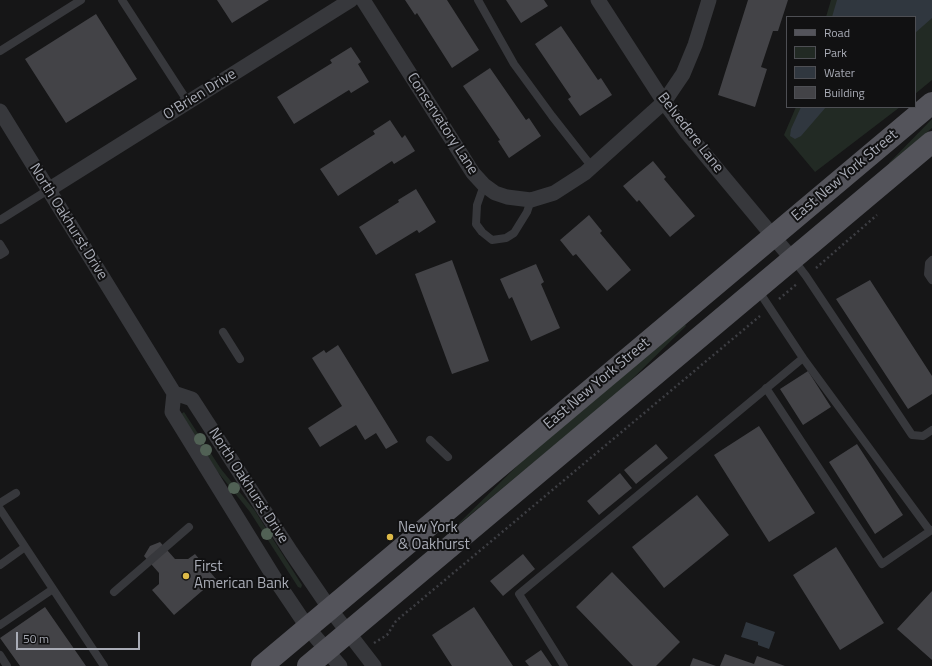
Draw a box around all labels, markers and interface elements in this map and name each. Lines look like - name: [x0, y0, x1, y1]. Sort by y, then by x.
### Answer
- legend: [786, 16, 916, 108]
- text: Road: [824, 23, 850, 42]
- text: Park: [824, 43, 847, 62]
- text: Water: [824, 63, 855, 82]
- street label: O'Brien Drive: [160, 66, 240, 124]
- street label: Conservatory Lane: [402, 70, 482, 178]
- text: Building: [824, 83, 865, 102]
- street label: Belvedere Lane: [653, 89, 727, 177]
- street label: East New York Street: [788, 126, 902, 226]
- street label: North Oakhurst Drive: [25, 160, 111, 284]
- street label: East New York Street: [540, 334, 654, 434]
- street label: North Oakhurst Drive: [204, 425, 292, 547]
- place label: New York & Oakhurst: [398, 519, 470, 554]
- marker: New York & Oakhurst: [385, 532, 395, 542]
- place label: First American Bank: [194, 558, 289, 593]
- marker: First American Bank: [181, 571, 191, 581]
- scale bar: [18, 624, 142, 650]
- text: 50 m: [23, 629, 49, 648]

